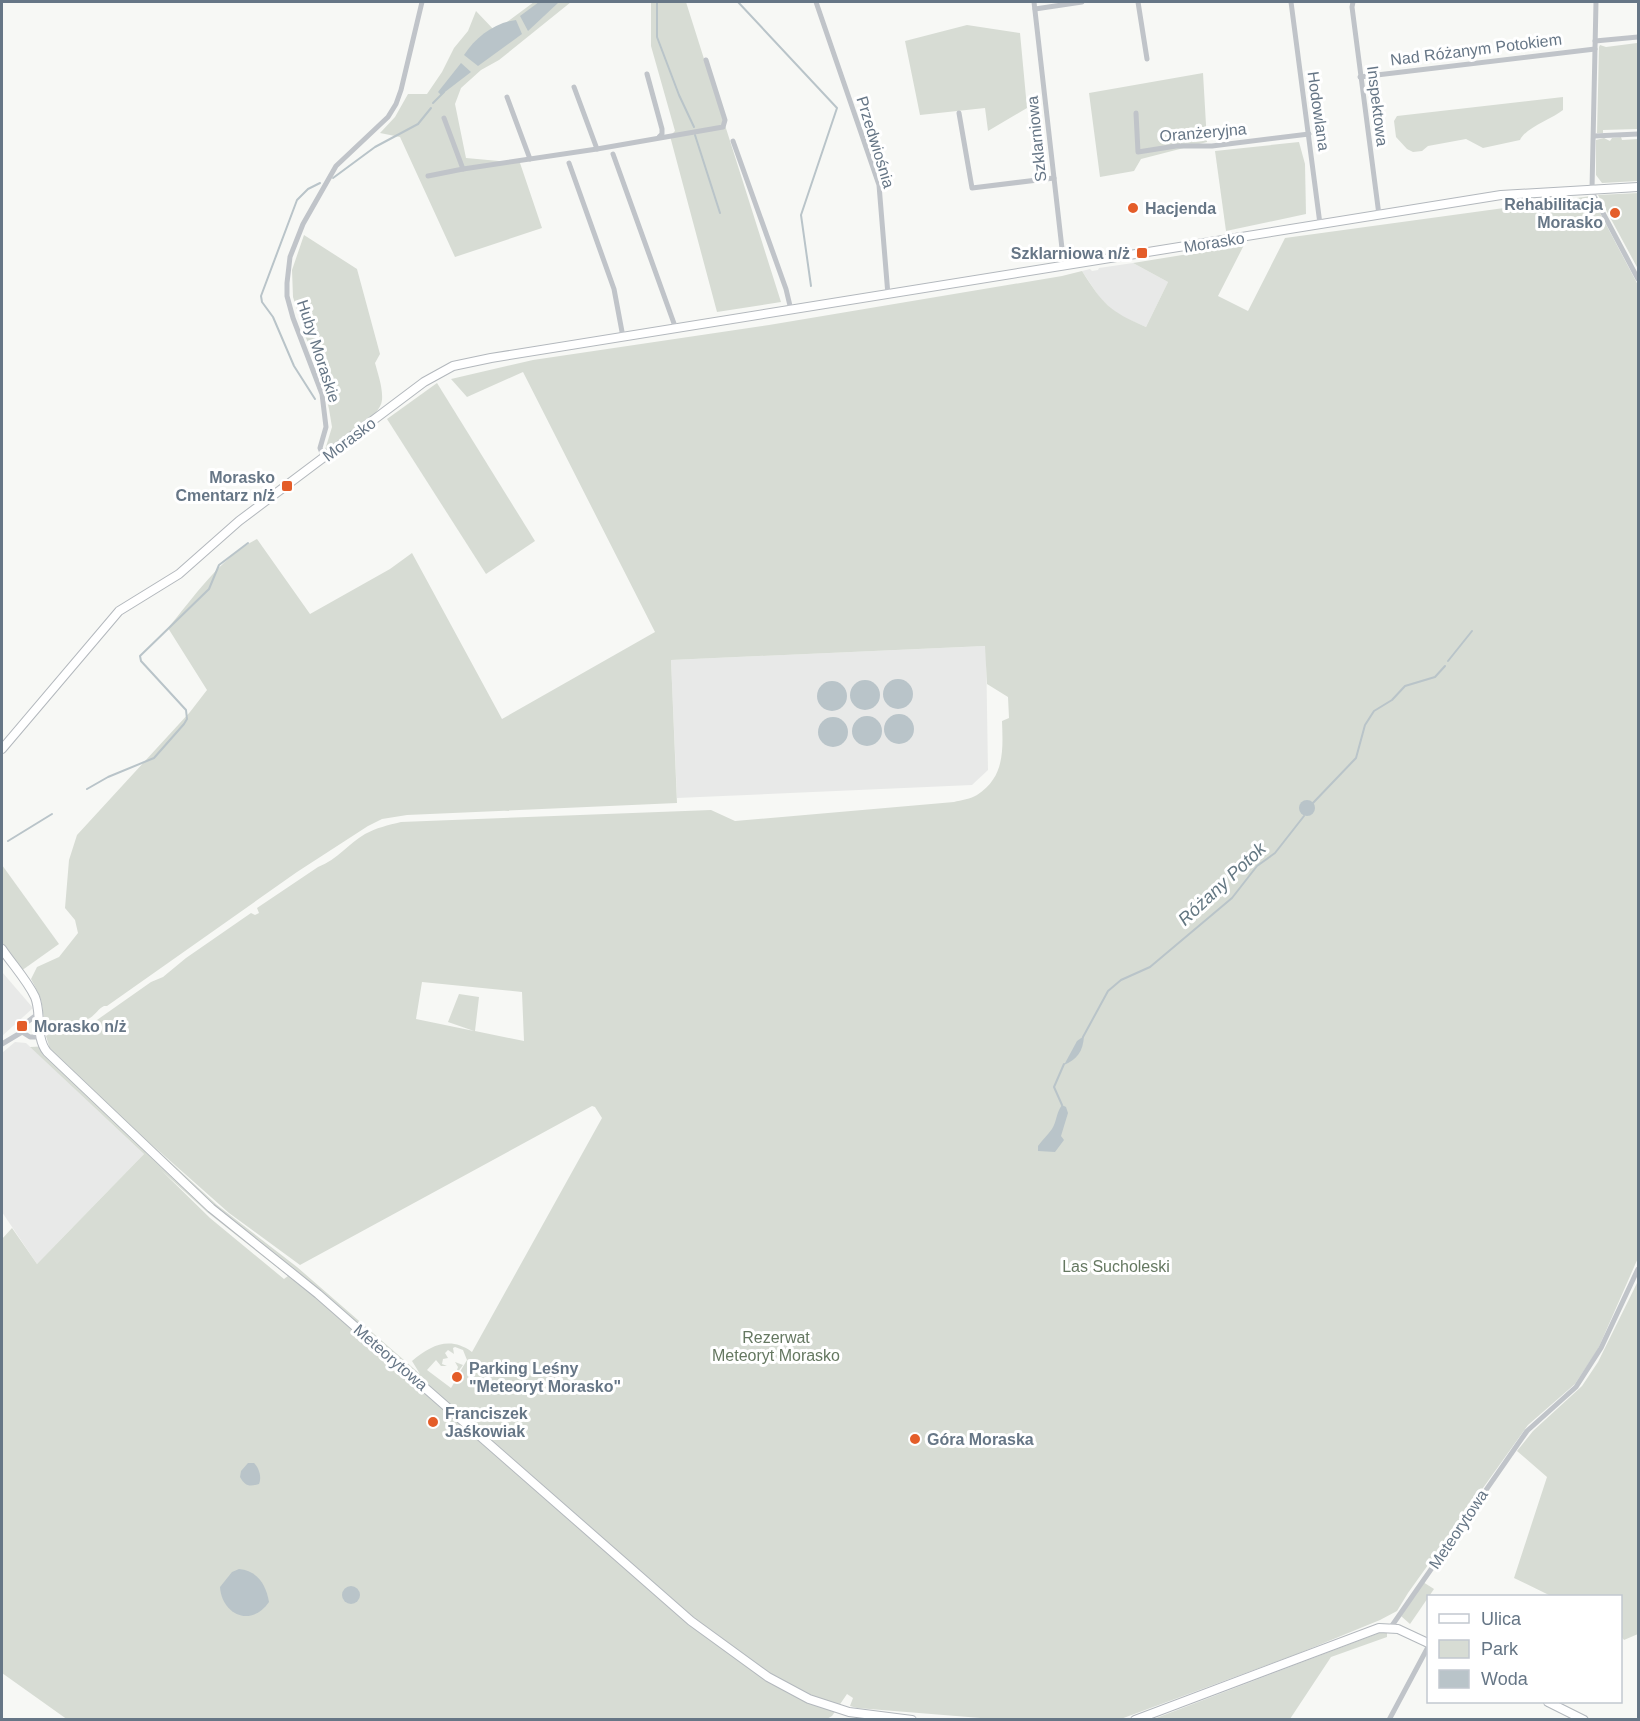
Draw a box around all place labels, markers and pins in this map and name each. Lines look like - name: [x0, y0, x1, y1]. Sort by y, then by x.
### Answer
- place label: Rehabilitacja Morasko: [1504, 196, 1603, 231]
- place label: Hacjenda: [1145, 200, 1216, 217]
- marker: Hacjenda: [1126, 201, 1140, 215]
- marker: Rehabilitacja Morasko: [1608, 206, 1622, 220]
- place label: Szklarniowa n/ż: [1011, 245, 1130, 262]
- marker: Szklarniowa n/ż: [1135, 246, 1149, 260]
- place label: Morasko Cmentarz n/ż: [175, 469, 275, 504]
- marker: Morasko Cmentarz n/ż: [280, 479, 294, 493]
- place label: Morasko n/ż: [34, 1018, 126, 1035]
- marker: Morasko n/ż: [15, 1019, 29, 1033]
- place label: Parking Leśny "Meteoryt Morasko": [469, 1360, 621, 1395]
- marker: Parking Leśny "Meteoryt Morasko": [450, 1370, 464, 1384]
- place label: Franciszek Jaśkowiak: [445, 1405, 528, 1440]
- marker: Franciszek Jaśkowiak: [426, 1415, 440, 1429]
- place label: Góra Moraska: [927, 1431, 1034, 1448]
- marker: Góra Moraska: [908, 1432, 922, 1446]

